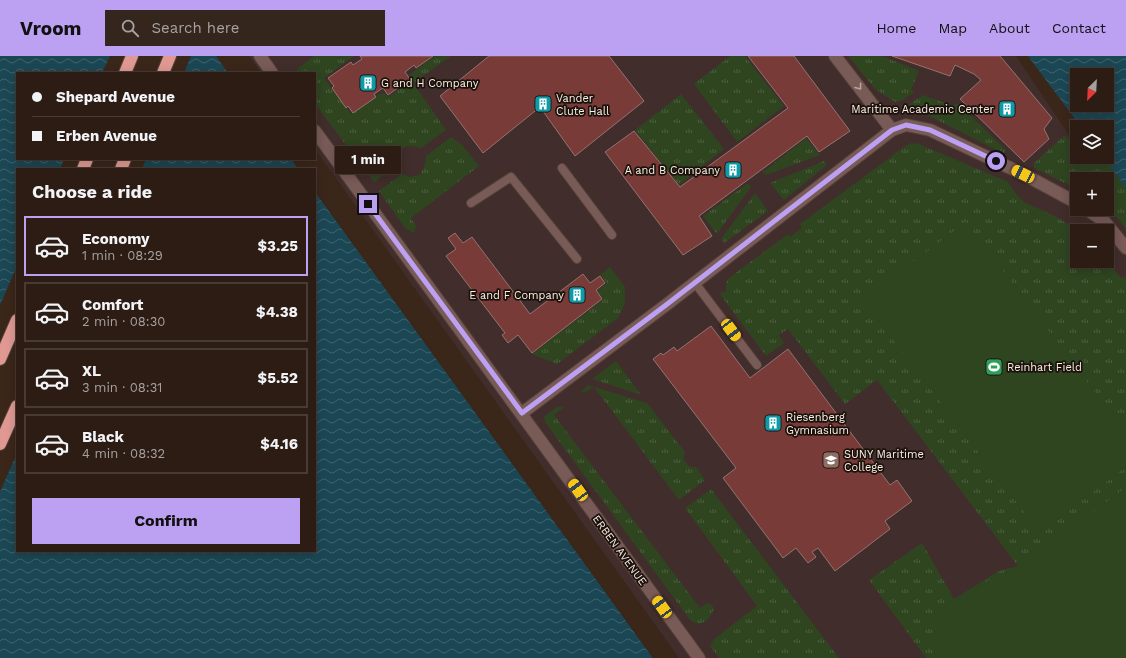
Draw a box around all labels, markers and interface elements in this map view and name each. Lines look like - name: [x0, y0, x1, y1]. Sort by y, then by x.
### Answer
- search box: [105, 10, 385, 46]
- text: Vroom: [20, 17, 81, 40]
- icon: search: [119, 17, 141, 39]
- text: Search here: [151, 19, 239, 37]
- text: Home: [876, 20, 916, 36]
- text: Map: [938, 20, 967, 36]
- text: About: [989, 20, 1030, 36]
- text: Contact: [1052, 20, 1106, 36]
- north arrow: [1070, 68, 1114, 112]
- map controls: [1070, 68, 1114, 268]
- building icon: G and H Company: [358, 73, 378, 93]
- place label: G and H Company: [381, 77, 479, 90]
- one-way arrow: [854, 83, 862, 90]
- text: Shepard Avenue: [56, 88, 175, 106]
- place label: Vander Clute Hall: [556, 92, 610, 118]
- building icon: Vander Clute Hall: [533, 94, 553, 114]
- building icon: Maritime Academic Center: [997, 99, 1017, 119]
- place label: Maritime Academic Center: [851, 103, 995, 116]
- button: layers: [1070, 120, 1114, 164]
- text: Erben Avenue: [56, 127, 157, 145]
- callout: 1 min: [335, 146, 401, 174]
- text: 1 min: [351, 152, 385, 167]
- route start: [987, 152, 1005, 170]
- building icon: A and B Company: [723, 160, 743, 180]
- car: [1010, 163, 1036, 185]
- place label: A and B Company: [625, 164, 720, 177]
- button: +: [1070, 172, 1114, 216]
- text: Choose a ride: [32, 181, 152, 202]
- route end: [359, 195, 377, 213]
- button: −: [1070, 224, 1114, 268]
- icon: car: [34, 228, 70, 264]
- text: Economy: [82, 230, 149, 248]
- text: $3.25: [257, 237, 298, 255]
- text: 1 min · 08:29: [82, 248, 163, 263]
- building icon: E and F Company: [567, 285, 587, 305]
- place label: E and F Company: [469, 289, 564, 302]
- icon: car: [34, 294, 70, 330]
- text: Comfort: [82, 296, 143, 314]
- text: $4.38: [256, 303, 298, 321]
- text: 2 min · 08:30: [82, 314, 165, 329]
- car: [719, 317, 743, 343]
- sports icon: Reinhart Field: [984, 357, 1004, 377]
- icon: car: [34, 360, 70, 396]
- place label: Reinhart Field: [1007, 361, 1082, 374]
- text: XL: [82, 362, 101, 380]
- text: $5.52: [258, 369, 298, 387]
- text: 3 min · 08:31: [82, 380, 162, 395]
- place label: Riesenberg Gymnasium: [786, 411, 849, 437]
- building icon: Riesenberg Gymnasium: [763, 413, 783, 433]
- icon: car: [34, 426, 70, 462]
- text: Black: [82, 428, 124, 446]
- text: $4.16: [260, 435, 298, 453]
- text: 4 min · 08:32: [82, 446, 165, 461]
- place label: SUNY Maritime College: [844, 448, 924, 474]
- school or university icon: SUNY Maritime College: [821, 450, 841, 470]
- car: [566, 477, 590, 503]
- button: Confirm: [32, 498, 300, 544]
- street label: ERBEN AVENUE: [590, 513, 649, 588]
- car: [650, 594, 674, 620]

